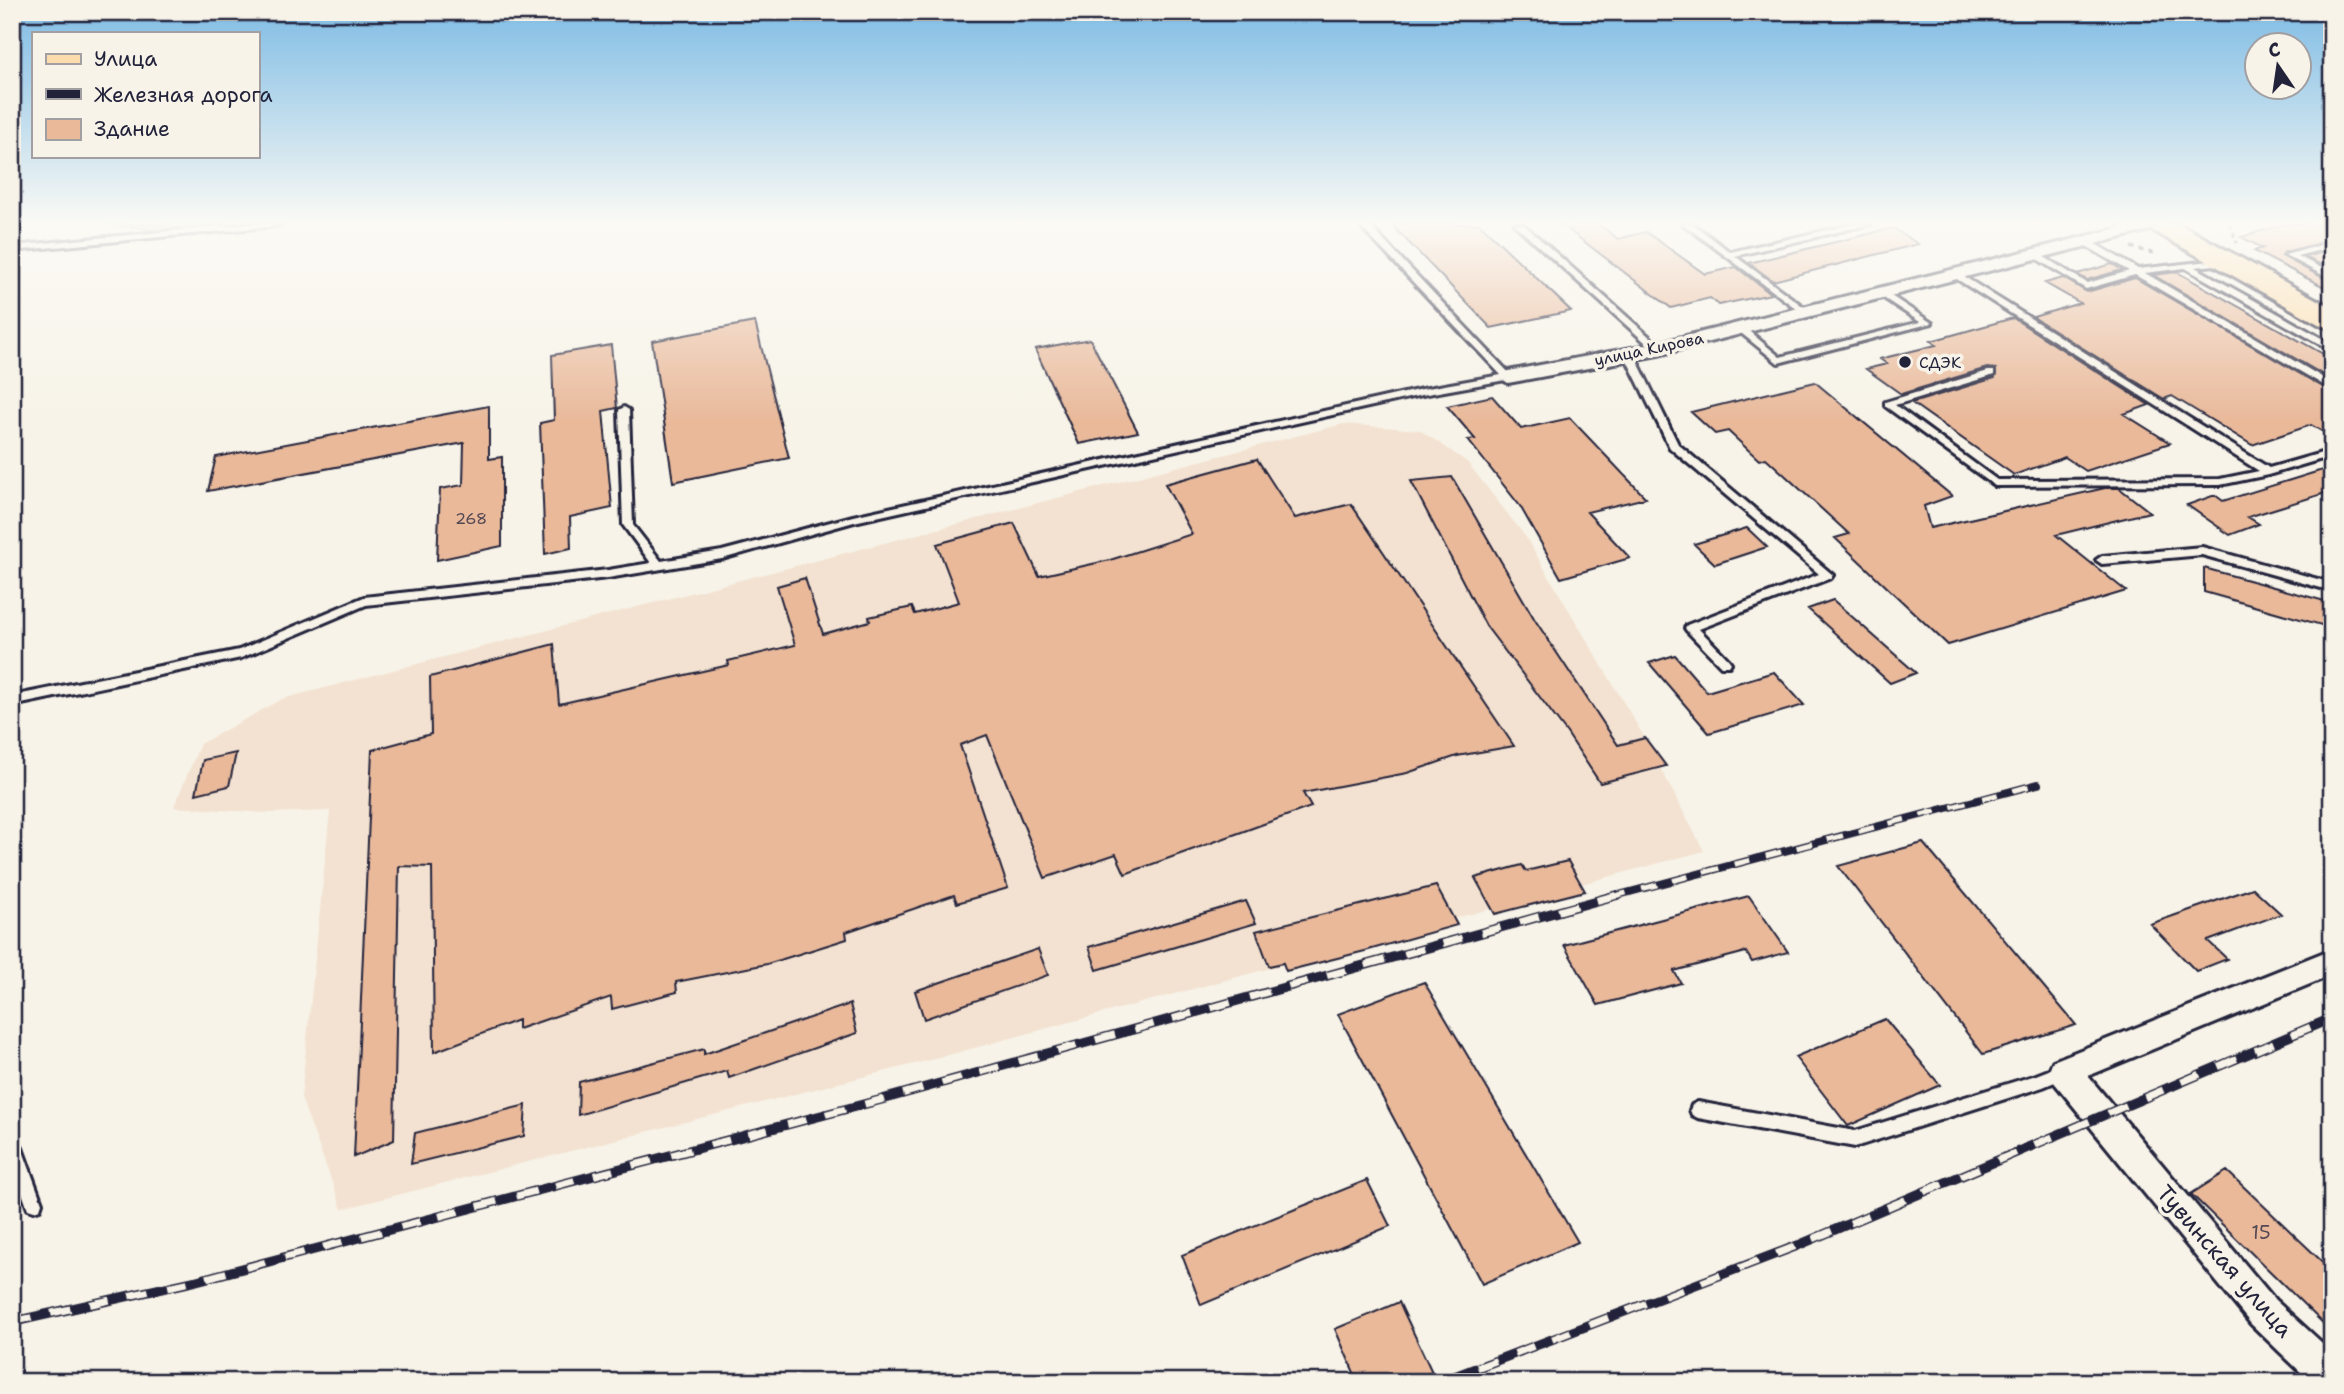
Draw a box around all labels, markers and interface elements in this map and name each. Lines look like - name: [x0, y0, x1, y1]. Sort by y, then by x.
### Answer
- legend: [32, 32, 259, 158]
- north arrow: [2242, 32, 2312, 102]
- text: С: [2266, 36, 2283, 63]
- text: Улица: [94, 45, 157, 73]
- text: Железная дорога: [94, 81, 273, 109]
- text: Здание: [94, 115, 170, 143]
- street label: улица Кирова: [1592, 327, 1706, 371]
- place label: СДЭК: [1919, 352, 1962, 373]
- marker: СДЭК: [1897, 354, 1913, 370]
- house number: 268: [455, 508, 487, 529]
- street label: Тувинская улица: [2150, 1178, 2300, 1344]
- house number: 15: [2251, 1220, 2271, 1245]

